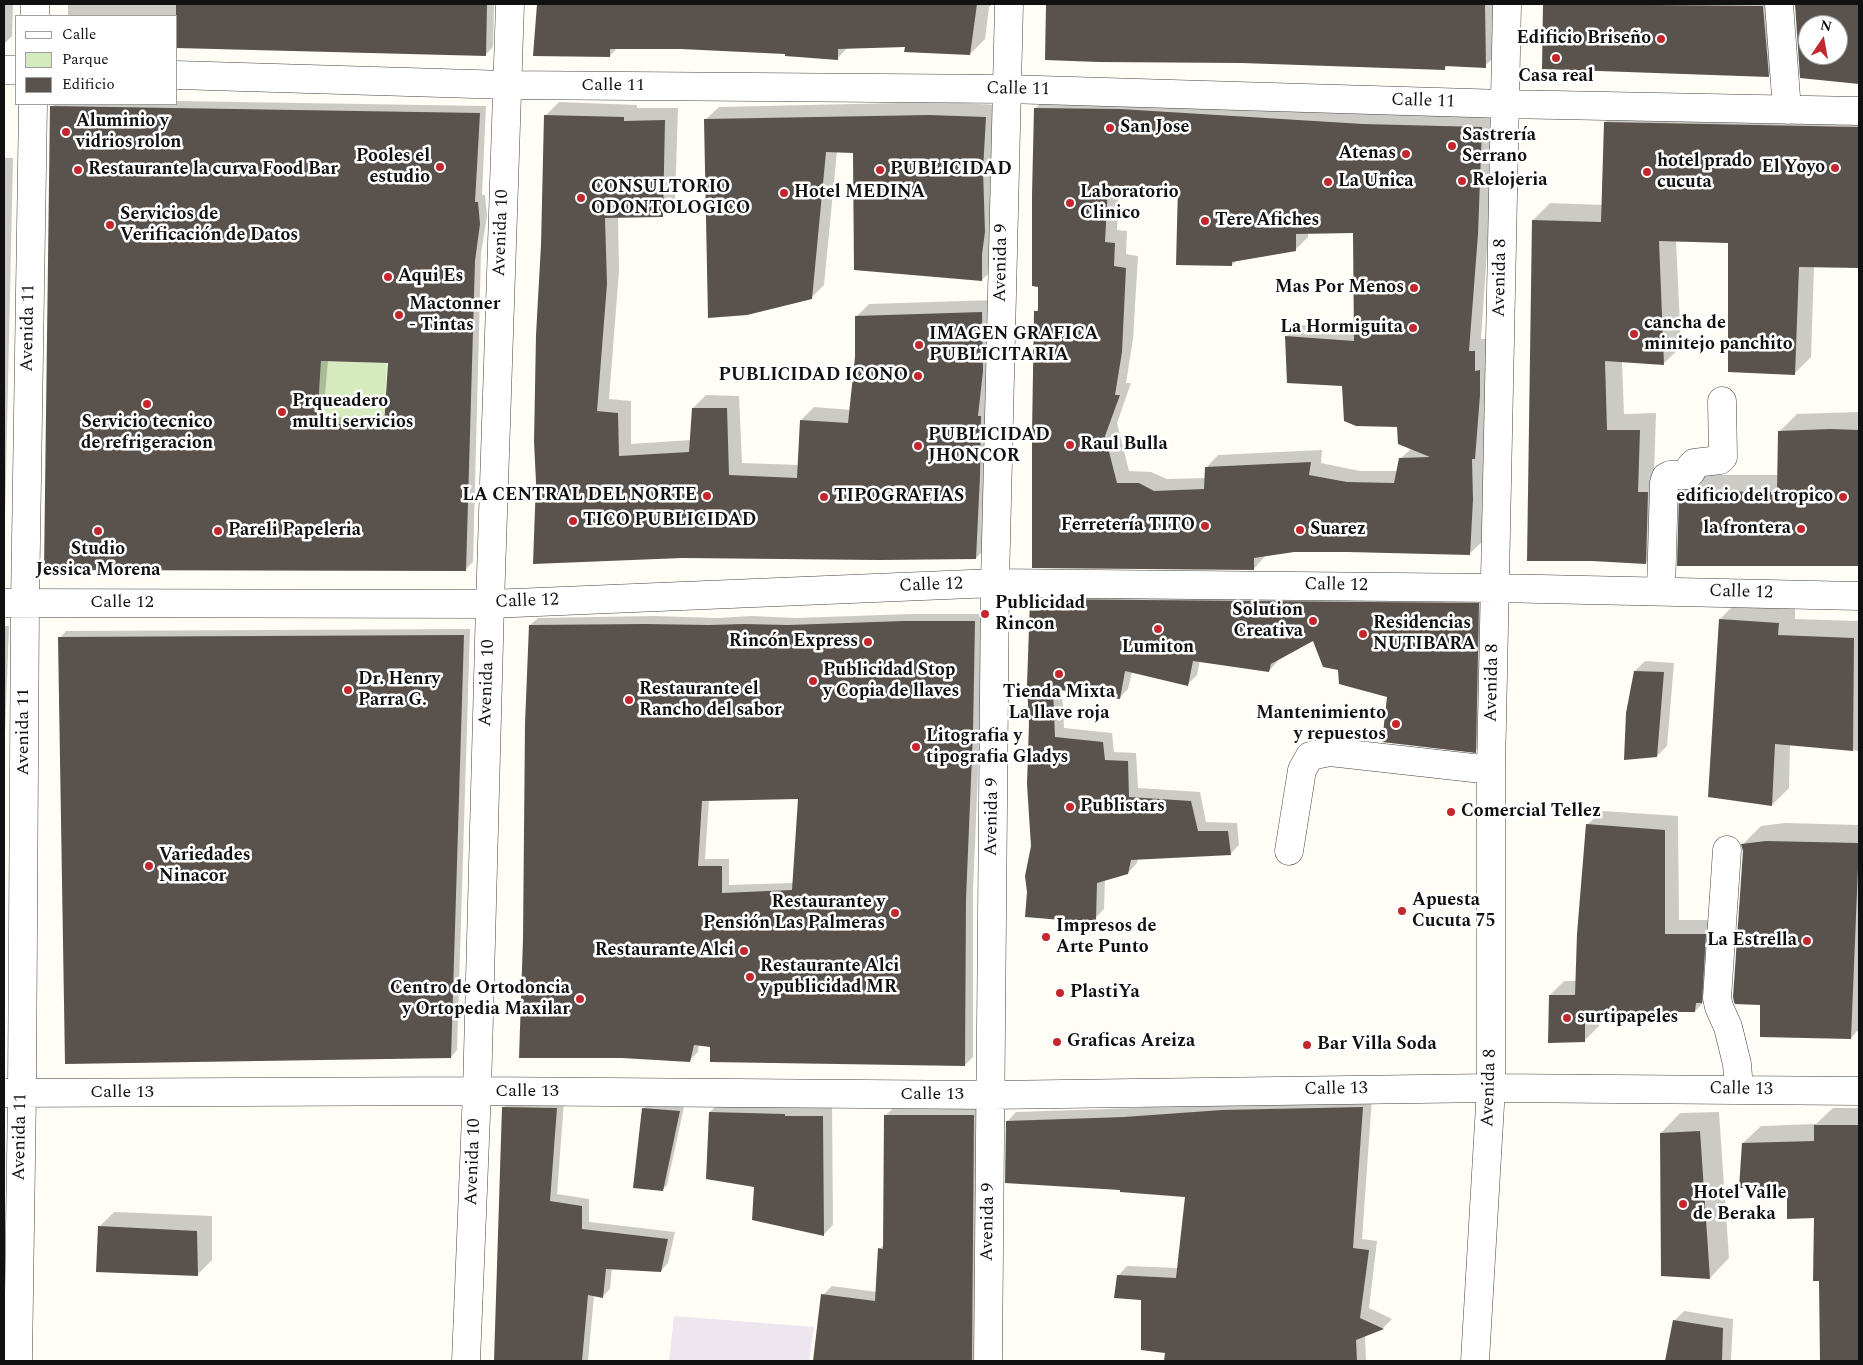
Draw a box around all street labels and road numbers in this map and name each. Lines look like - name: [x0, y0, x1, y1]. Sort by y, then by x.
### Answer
- street label: Calle 11: [581, 75, 645, 97]
- street label: Calle 11: [986, 79, 1050, 101]
- street label: Calle 11: [1391, 90, 1455, 114]
- street label: Avenida 10: [490, 189, 514, 277]
- street label: Avenida 9: [991, 224, 1013, 302]
- street label: Avenida 8: [1490, 239, 1512, 317]
- street label: Avenida 11: [17, 284, 41, 372]
- street label: Calle 12: [899, 574, 963, 598]
- street label: Calle 12: [1304, 575, 1368, 597]
- street label: Calle 12: [1709, 581, 1773, 605]
- street label: Calle 12: [495, 590, 559, 614]
- street label: Calle 12: [90, 592, 154, 614]
- street label: Avenida 10: [476, 639, 500, 727]
- street label: Avenida 8: [1482, 644, 1504, 722]
- street label: Avenida 11: [13, 688, 35, 776]
- street label: Avenida 9: [982, 778, 1004, 856]
- street label: Avenida 8: [1478, 1048, 1502, 1128]
- street label: Calle 13: [1304, 1079, 1368, 1101]
- street label: Calle 13: [1709, 1079, 1773, 1101]
- street label: Calle 13: [495, 1081, 559, 1103]
- street label: Calle 13: [90, 1082, 154, 1104]
- street label: Calle 13: [900, 1084, 964, 1106]
- street label: Avenida 11: [9, 1093, 33, 1181]
- street label: Avenida 10: [462, 1118, 486, 1206]
- street label: Avenida 9: [978, 1183, 1000, 1261]

